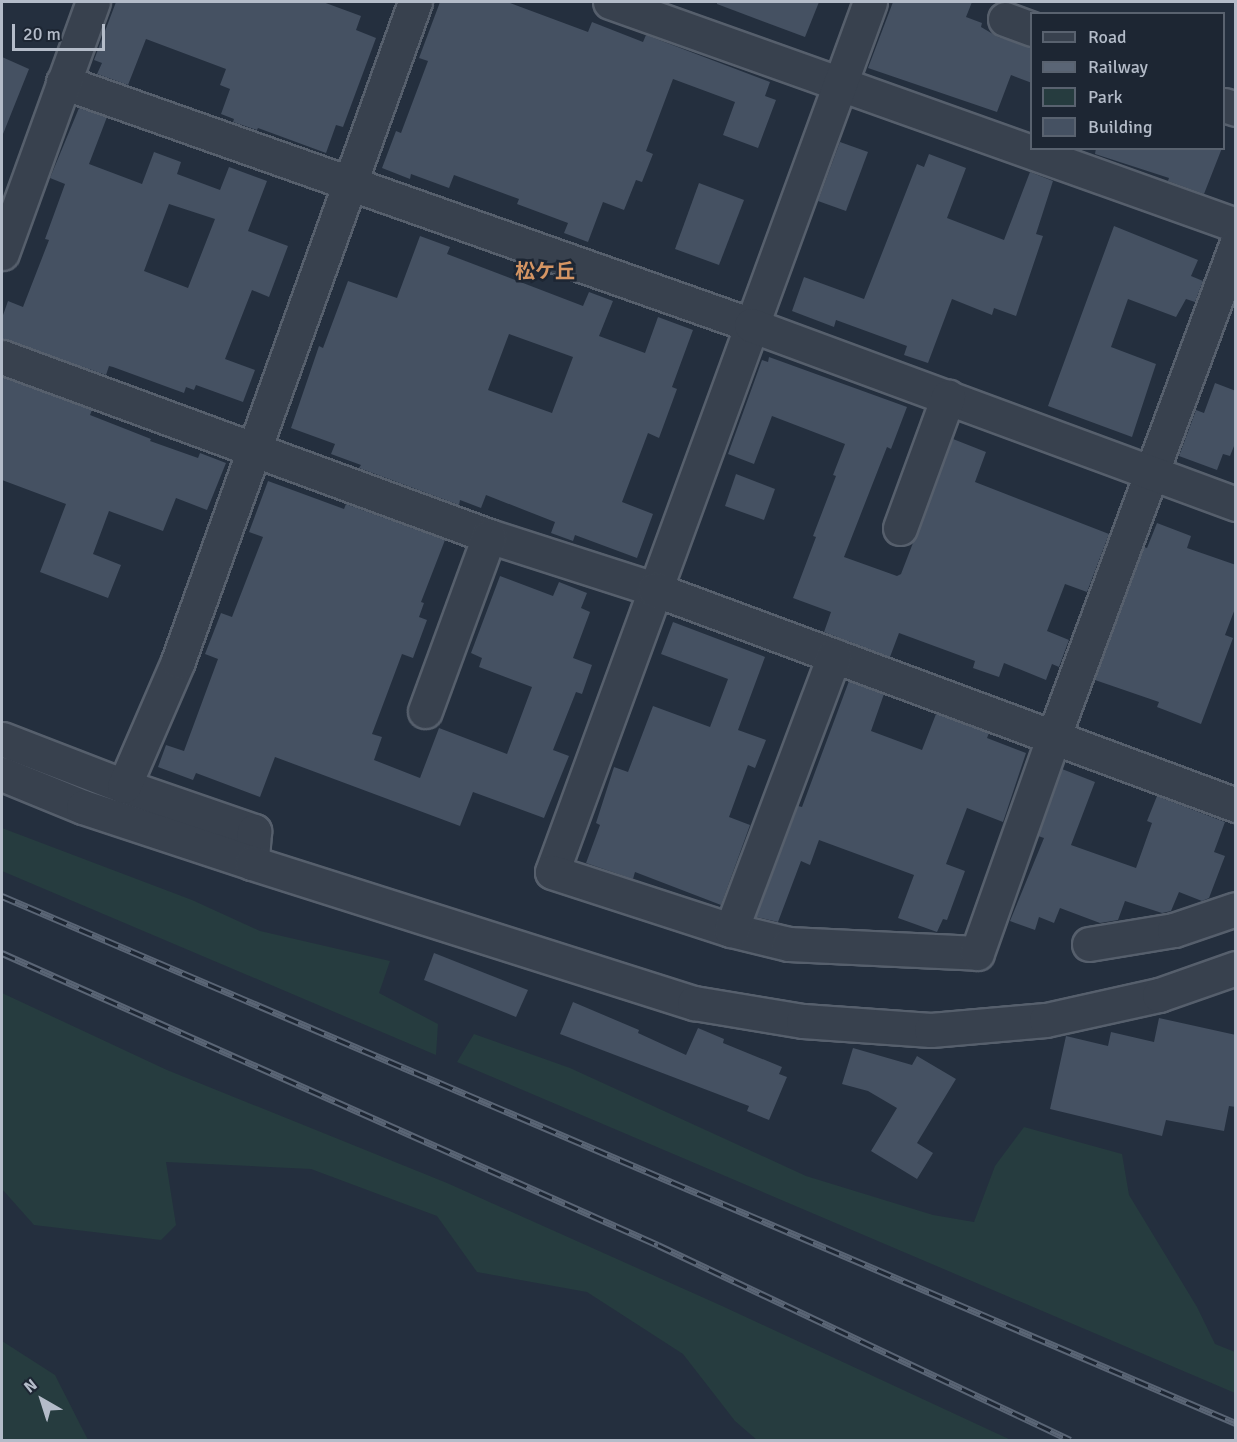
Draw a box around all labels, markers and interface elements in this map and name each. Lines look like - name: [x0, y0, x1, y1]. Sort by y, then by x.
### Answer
- scale bar: [15, 12, 108, 50]
- legend: [1030, 12, 1225, 150]
- text: 20 m: [23, 23, 61, 45]
- text: Road: [1088, 26, 1127, 48]
- text: Railway: [1088, 56, 1148, 78]
- text: Park: [1088, 86, 1123, 108]
- text: Building: [1088, 116, 1152, 138]
- district label: 松ケ丘: [515, 259, 575, 283]
- north arrow: [12, 1370, 72, 1430]
- text: N: [20, 1375, 41, 1397]

